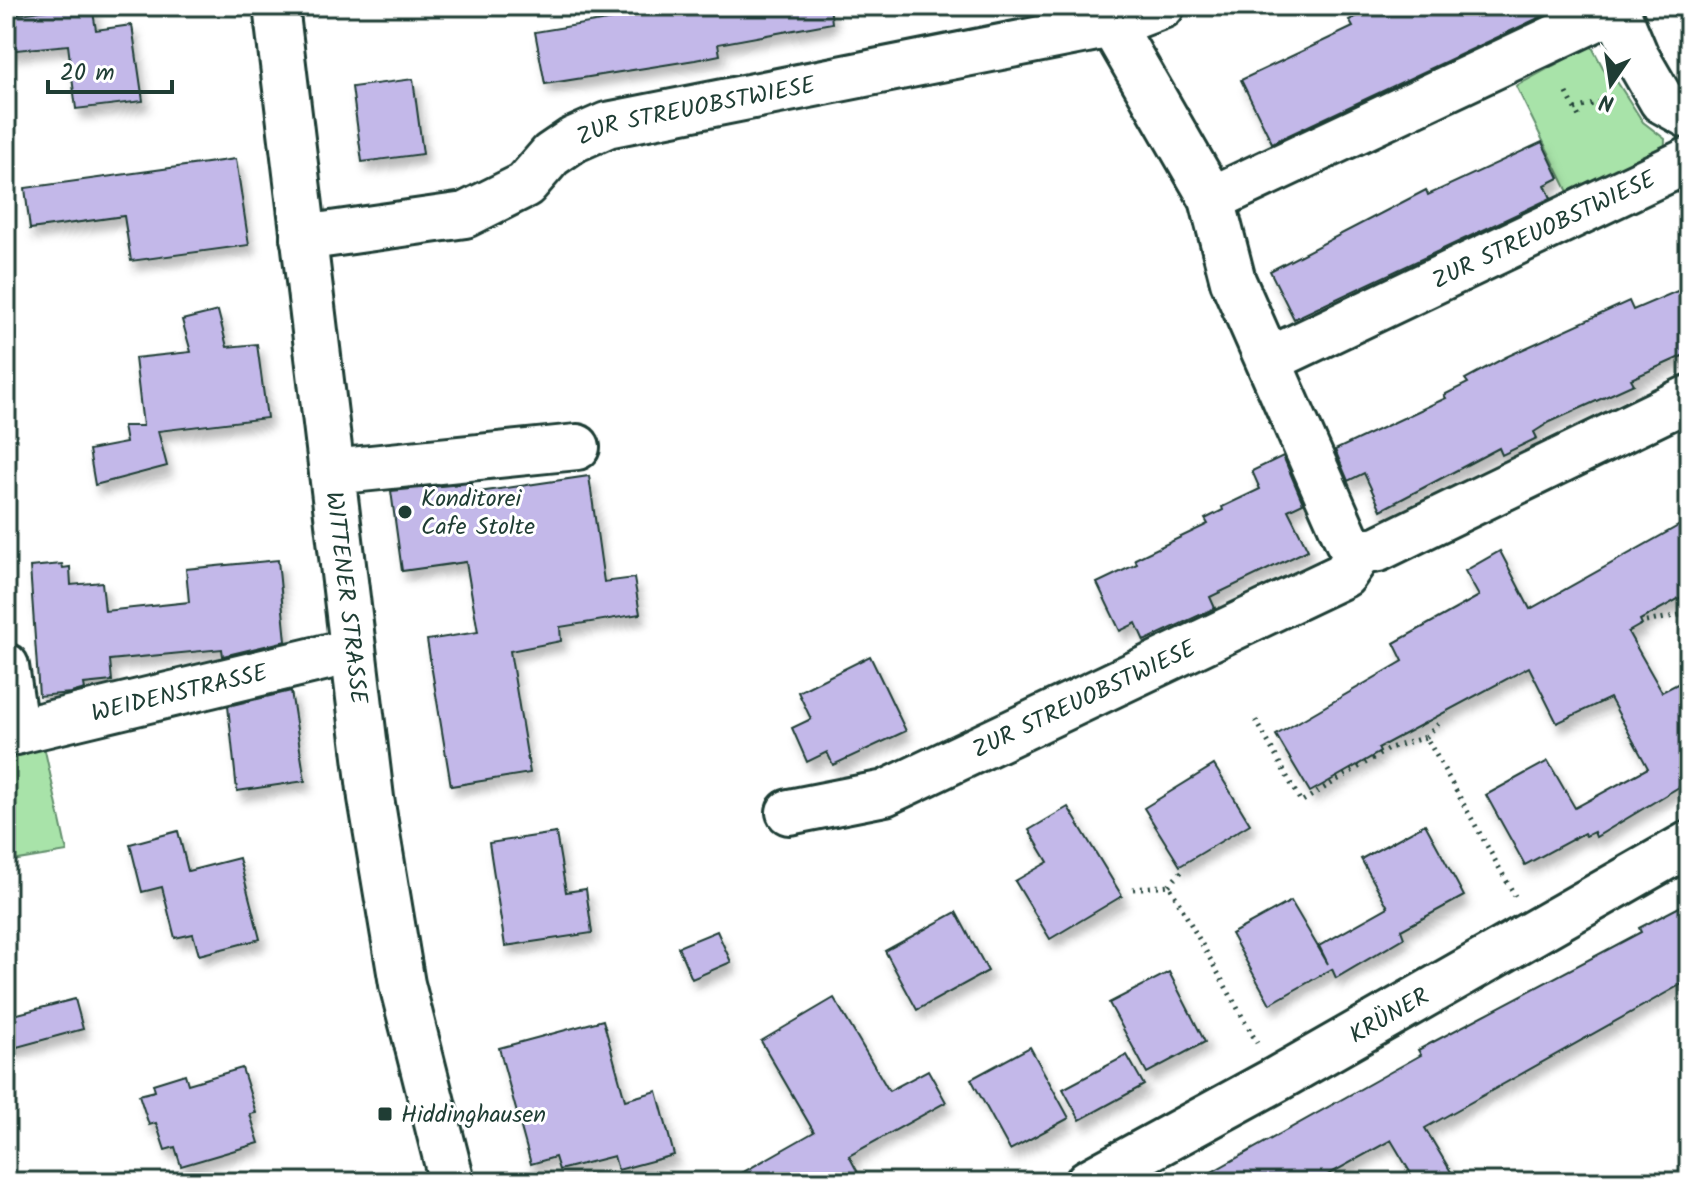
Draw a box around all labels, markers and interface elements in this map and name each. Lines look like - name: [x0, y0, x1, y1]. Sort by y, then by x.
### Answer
- scale bar: [48, 44, 172, 94]
- north arrow: [1571, 44, 1651, 124]
- text: 20 m: [60, 54, 115, 93]
- street label: ZUR STREUOBSTWIESE: [570, 66, 820, 157]
- text: N: [1596, 82, 1618, 120]
- street label: ZUR STREUOBSTWIESE: [1426, 160, 1663, 301]
- place label: Konditorei Cafe Stolte: [421, 480, 535, 547]
- street label: WITTENER STRASSE: [313, 490, 378, 707]
- marker: Konditorei Cafe Stolte: [396, 503, 414, 521]
- street label: ZUR STREUOBSTWIESE: [966, 630, 1204, 770]
- street label: WEIDENSTRASSE: [87, 654, 272, 734]
- street label: KRÜNER: [1342, 978, 1437, 1055]
- place label: Hiddinghausen: [401, 1096, 546, 1135]
- marker: Hiddinghausen: [376, 1105, 394, 1123]

